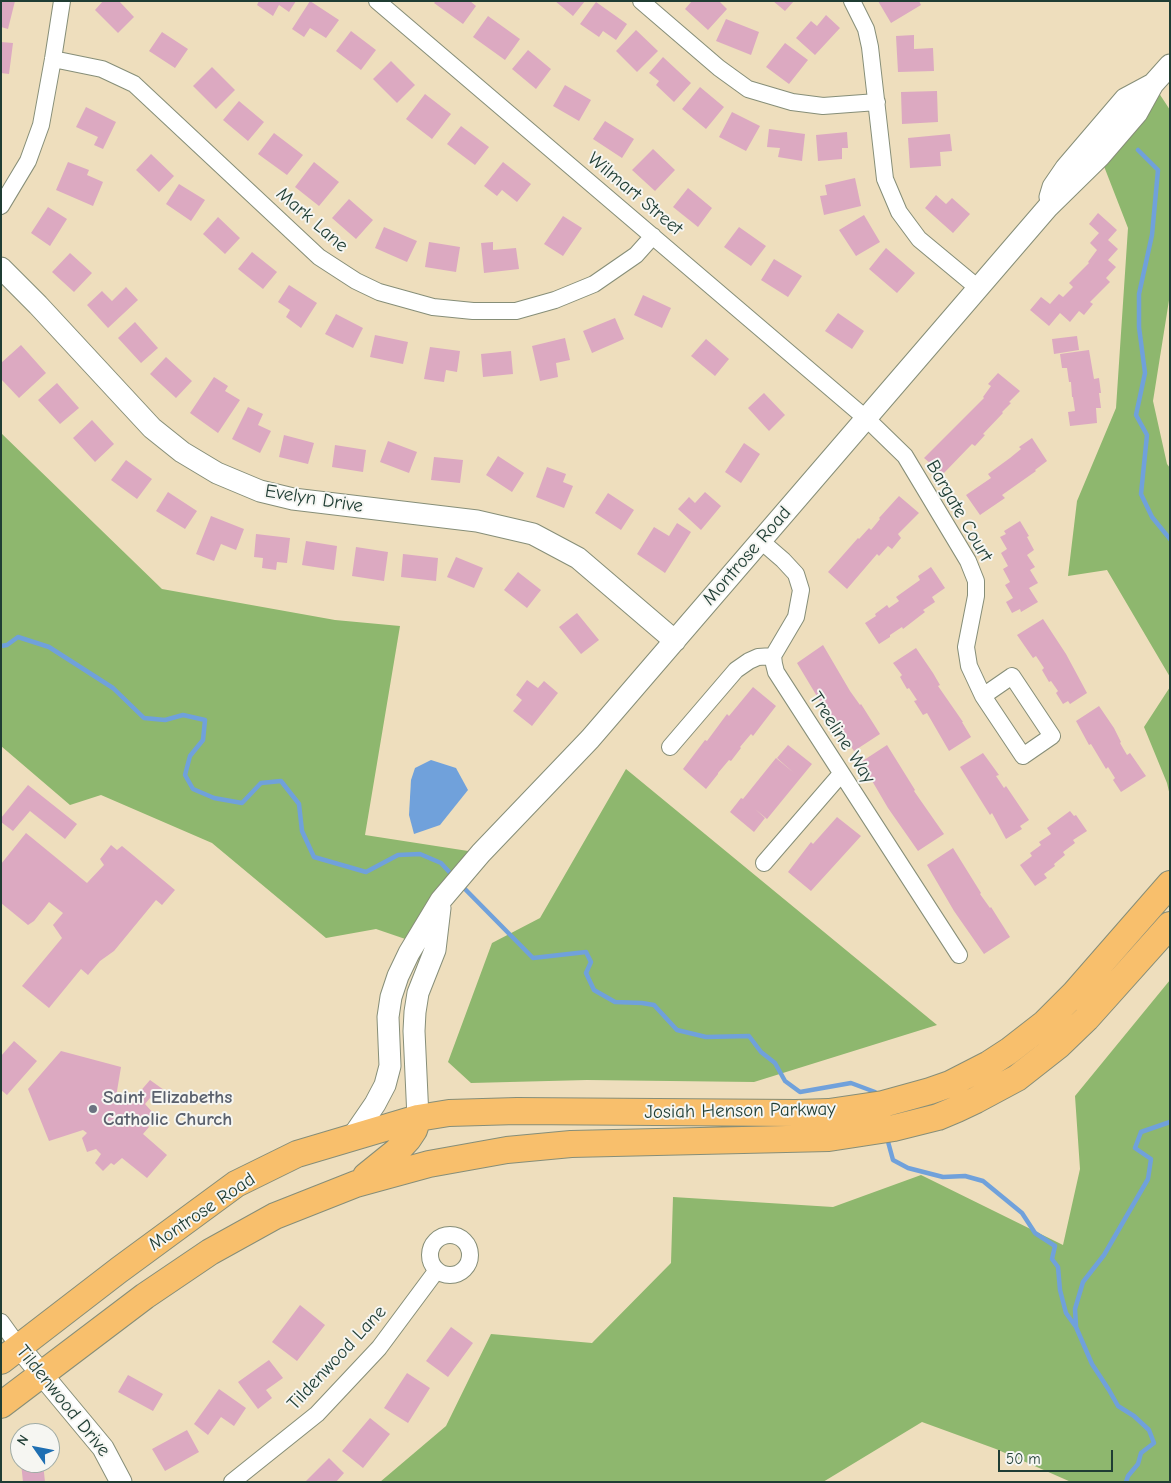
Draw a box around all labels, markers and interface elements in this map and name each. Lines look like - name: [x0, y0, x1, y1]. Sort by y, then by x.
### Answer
- street label: Wilmart Street: [583, 148, 687, 240]
- street label: Mark Lane: [271, 183, 353, 257]
- street label: Bargate Court: [921, 456, 997, 566]
- street label: Evelyn Drive: [263, 480, 365, 518]
- street label: Montrose Road: [698, 502, 796, 610]
- street label: Treeline Way: [804, 688, 880, 788]
- place label: Saint Elizabeths Catholic Church: [103, 1087, 232, 1131]
- street label: Josiah Henson Parkway: [644, 1098, 836, 1124]
- marker: Saint Elizabeths Catholic Church: [87, 1103, 99, 1115]
- street label: Montrose Road: [144, 1168, 260, 1256]
- street label: Tildenwood Lane: [283, 1301, 391, 1415]
- street label: Tildenwood Drive: [11, 1341, 115, 1461]
- north arrow: [10, 1423, 60, 1473]
- text: N: [13, 1432, 32, 1449]
- scale bar: [1001, 1440, 1116, 1472]
- text: 50 m: [1006, 1450, 1041, 1468]

